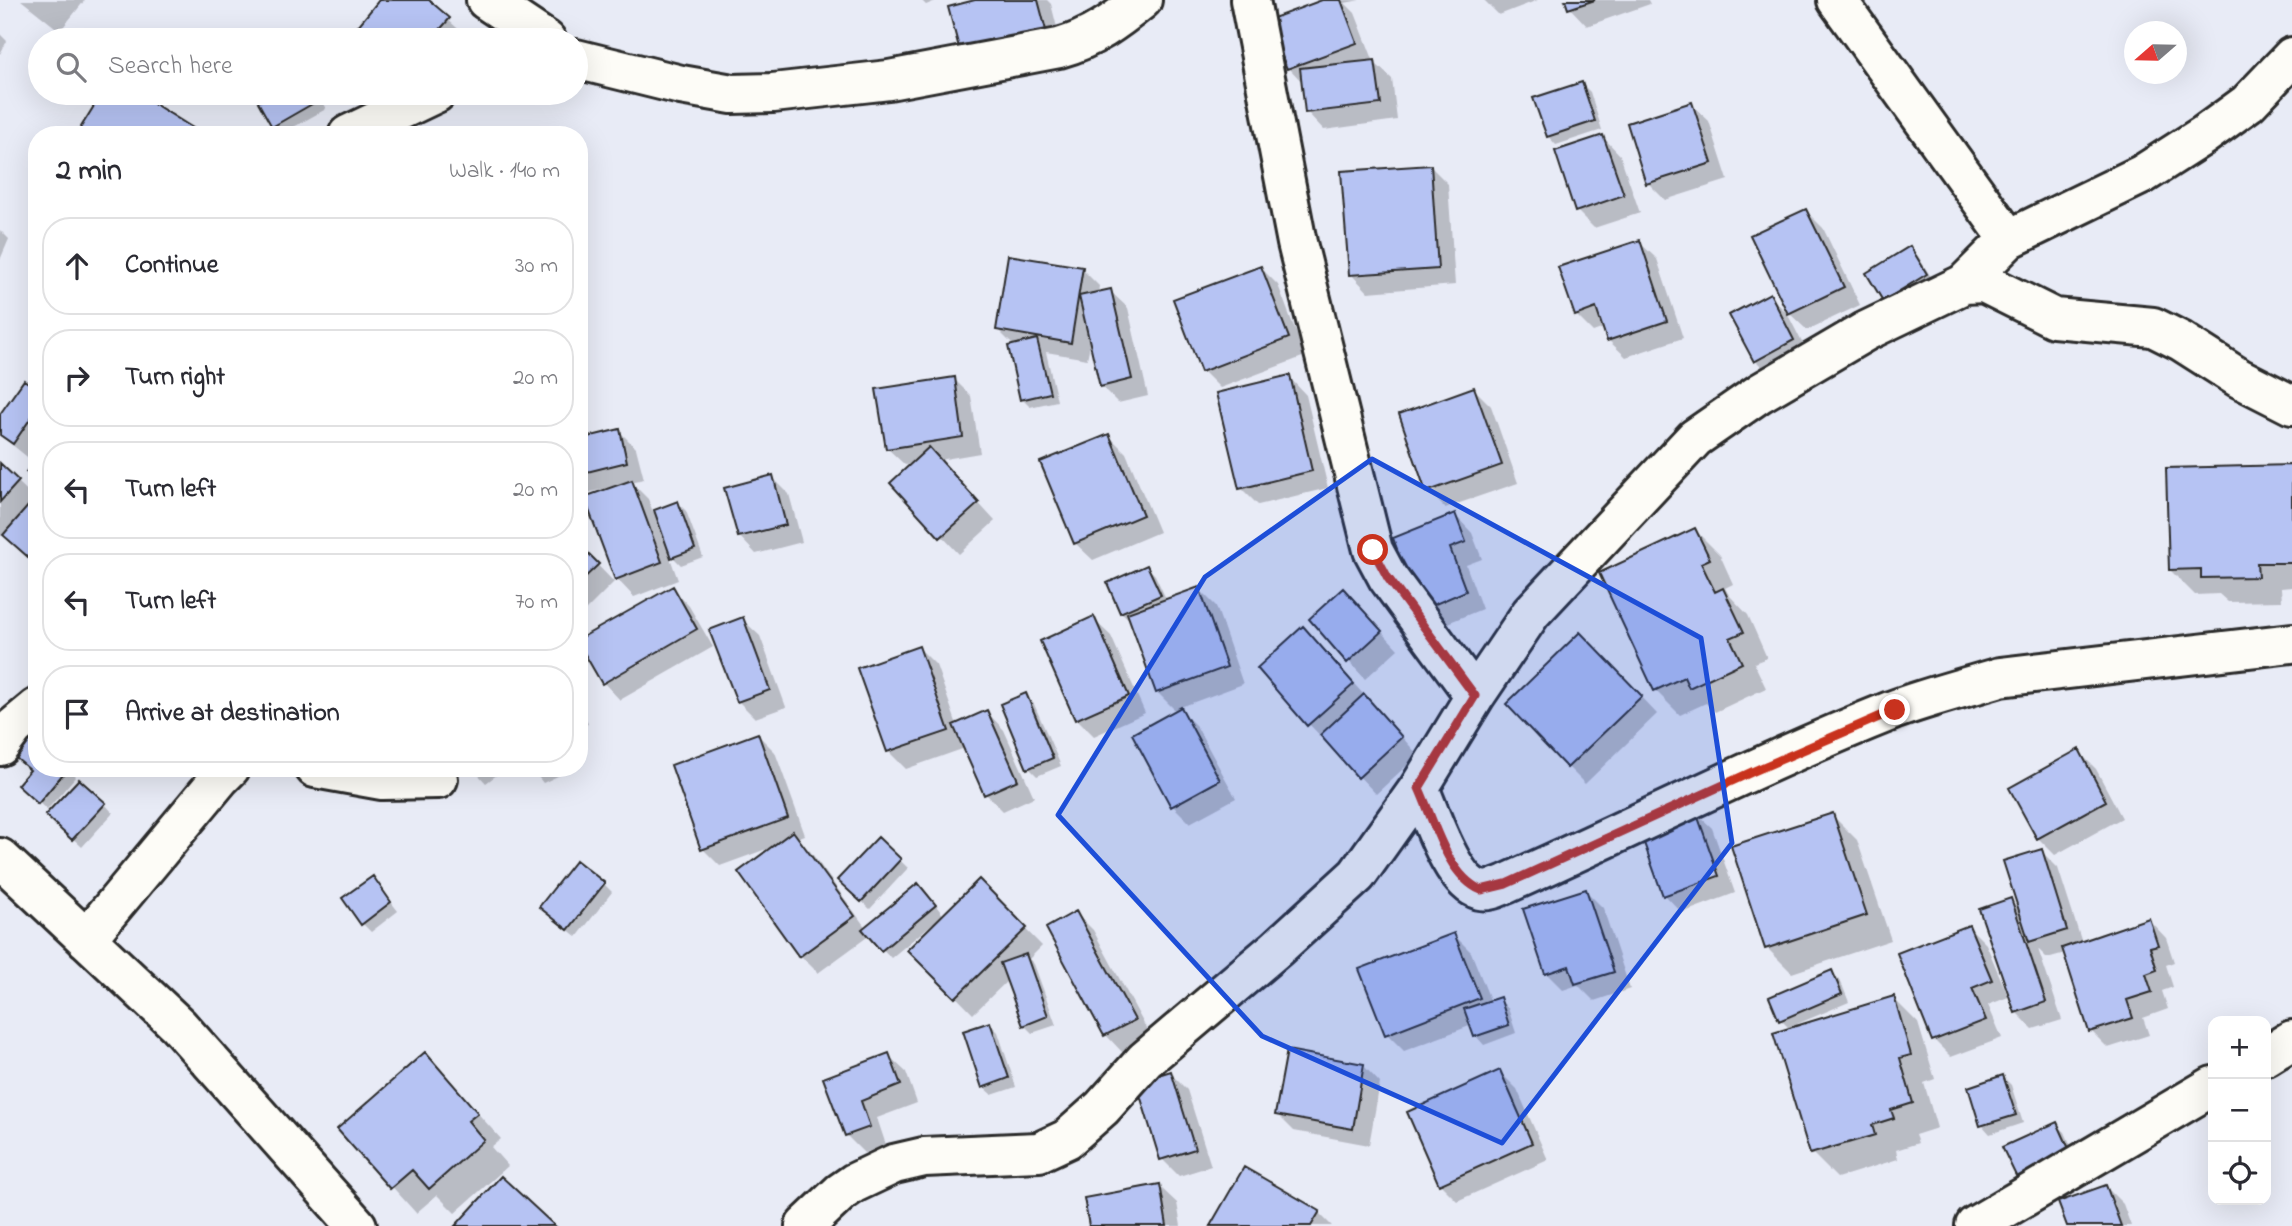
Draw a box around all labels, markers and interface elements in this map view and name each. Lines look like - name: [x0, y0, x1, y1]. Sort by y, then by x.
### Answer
- north arrow: [2124, 21, 2187, 84]
- search box: [28, 28, 588, 105]
- icon: search: [52, 48, 90, 86]
- text: Search here: [108, 48, 233, 86]
- text: 2 min: [56, 150, 122, 194]
- text: Walk · 140 m: [449, 155, 560, 188]
- icon: ahead: [58, 247, 96, 285]
- text: Continue: [125, 247, 218, 285]
- text: 30 m: [515, 250, 558, 283]
- icon: right: [58, 359, 96, 397]
- text: Turn right: [125, 359, 225, 397]
- text: 20 m: [513, 362, 558, 395]
- icon: left: [58, 471, 96, 509]
- text: Turn left: [125, 471, 216, 509]
- text: 20 m: [513, 474, 558, 507]
- route start: [1357, 534, 1388, 565]
- icon: left: [58, 583, 96, 621]
- text: Turn left: [125, 583, 216, 621]
- text: 70 m: [515, 586, 558, 619]
- route end: [1879, 694, 1910, 725]
- icon: arrive: [58, 695, 96, 733]
- text: Arrive at destination: [125, 695, 340, 733]
- map controls: [2208, 1016, 2271, 1205]
- button: +: [2208, 1016, 2271, 1079]
- button: −: [2208, 1079, 2271, 1142]
- button: locate: [2208, 1142, 2271, 1205]

